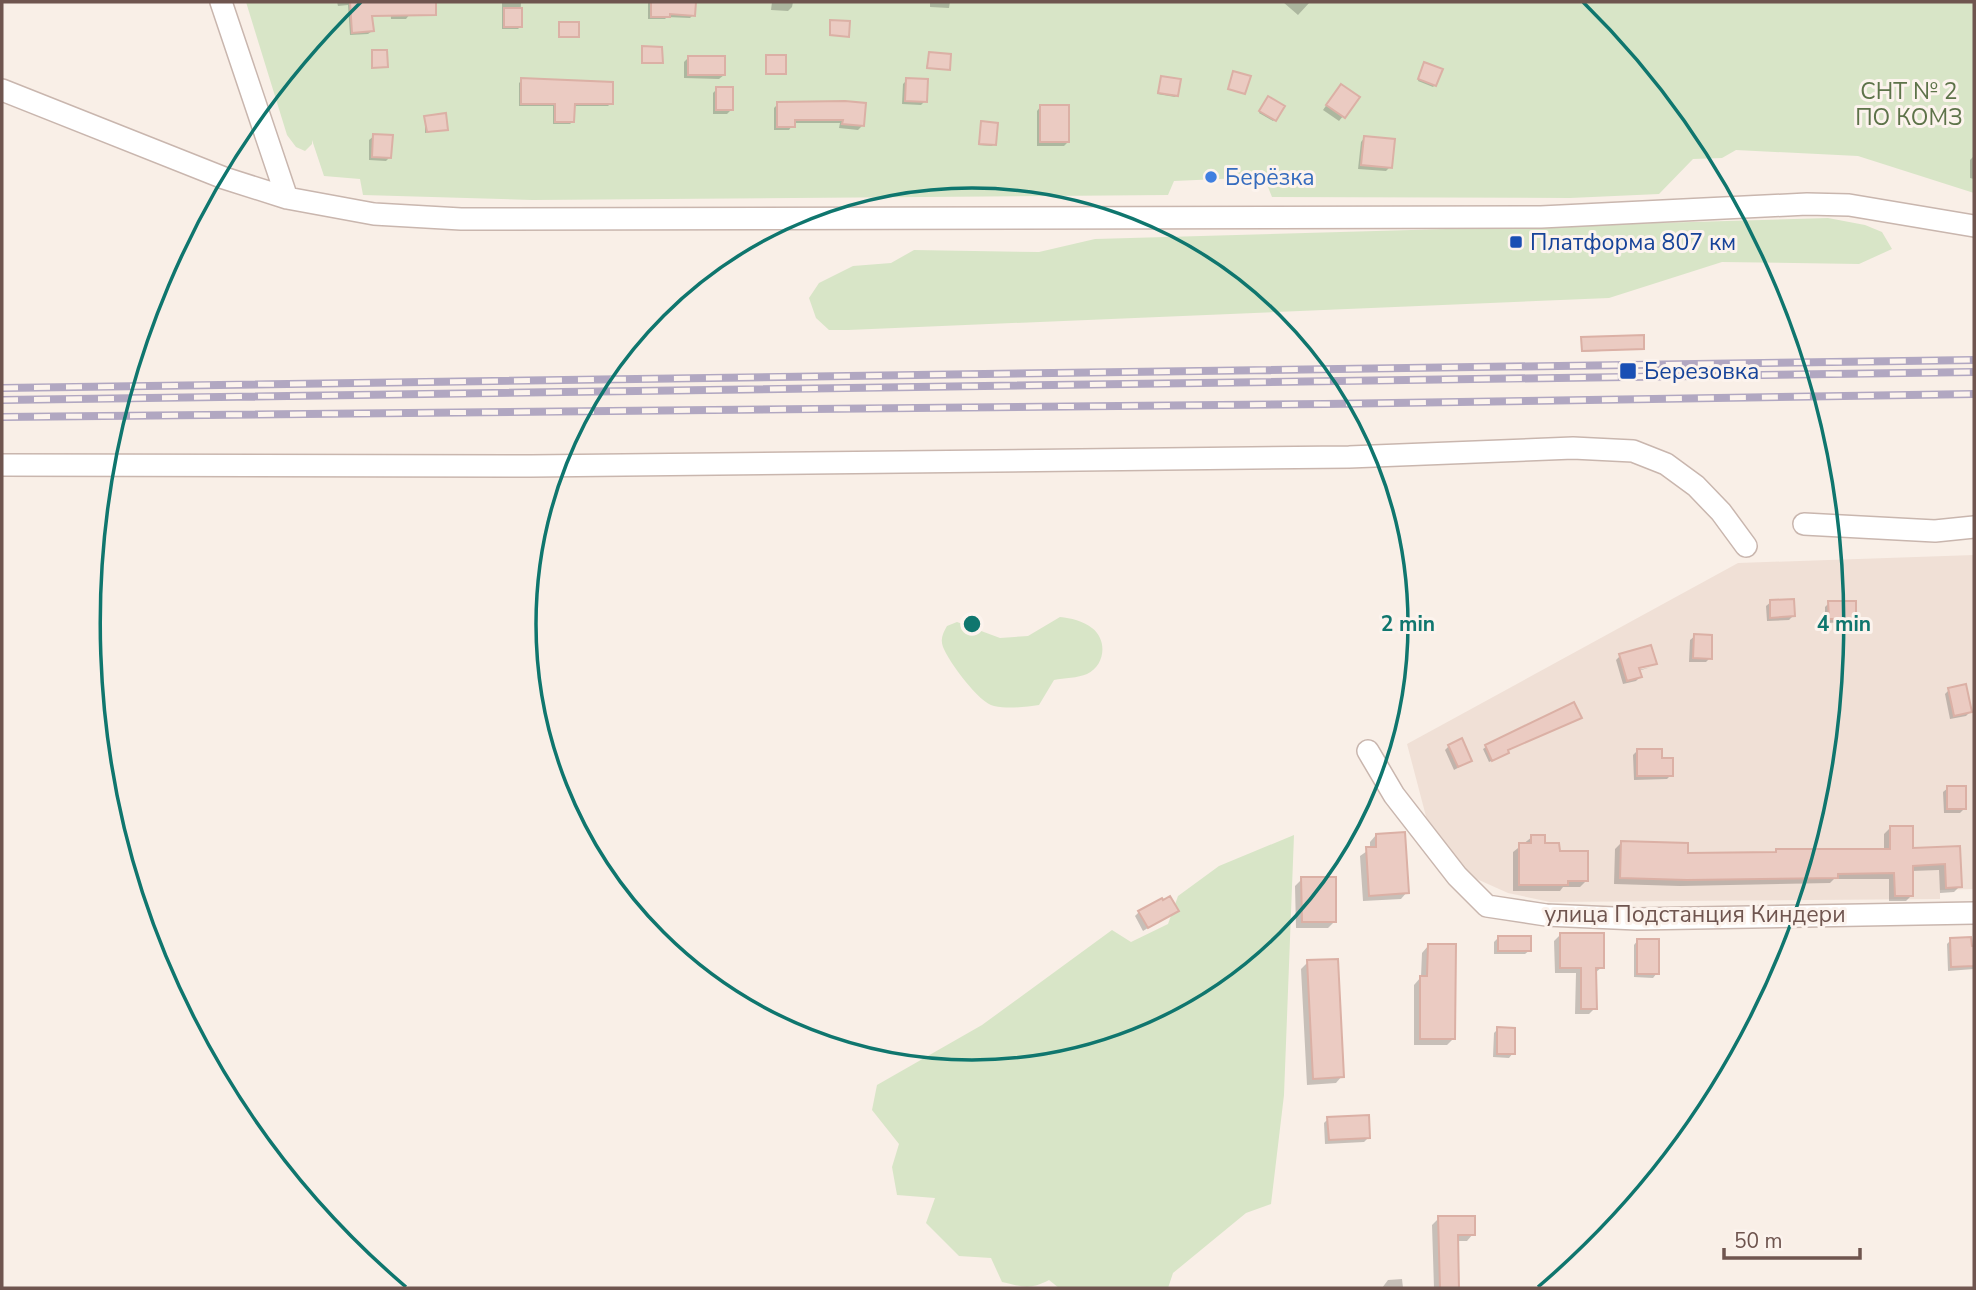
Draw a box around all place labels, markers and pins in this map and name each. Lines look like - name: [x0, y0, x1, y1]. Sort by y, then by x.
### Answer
- place label: Берёзка: [1225, 162, 1315, 193]
- marker: Берёзка: [1203, 169, 1219, 185]
- place label: Платформа 807 км: [1530, 227, 1736, 258]
- marker: Платформа 807 км: [1508, 234, 1524, 250]
- place label: Березовка: [1644, 356, 1759, 387]
- marker: Березовка: [1618, 361, 1638, 381]
- centre of rings: [960, 612, 984, 636]

